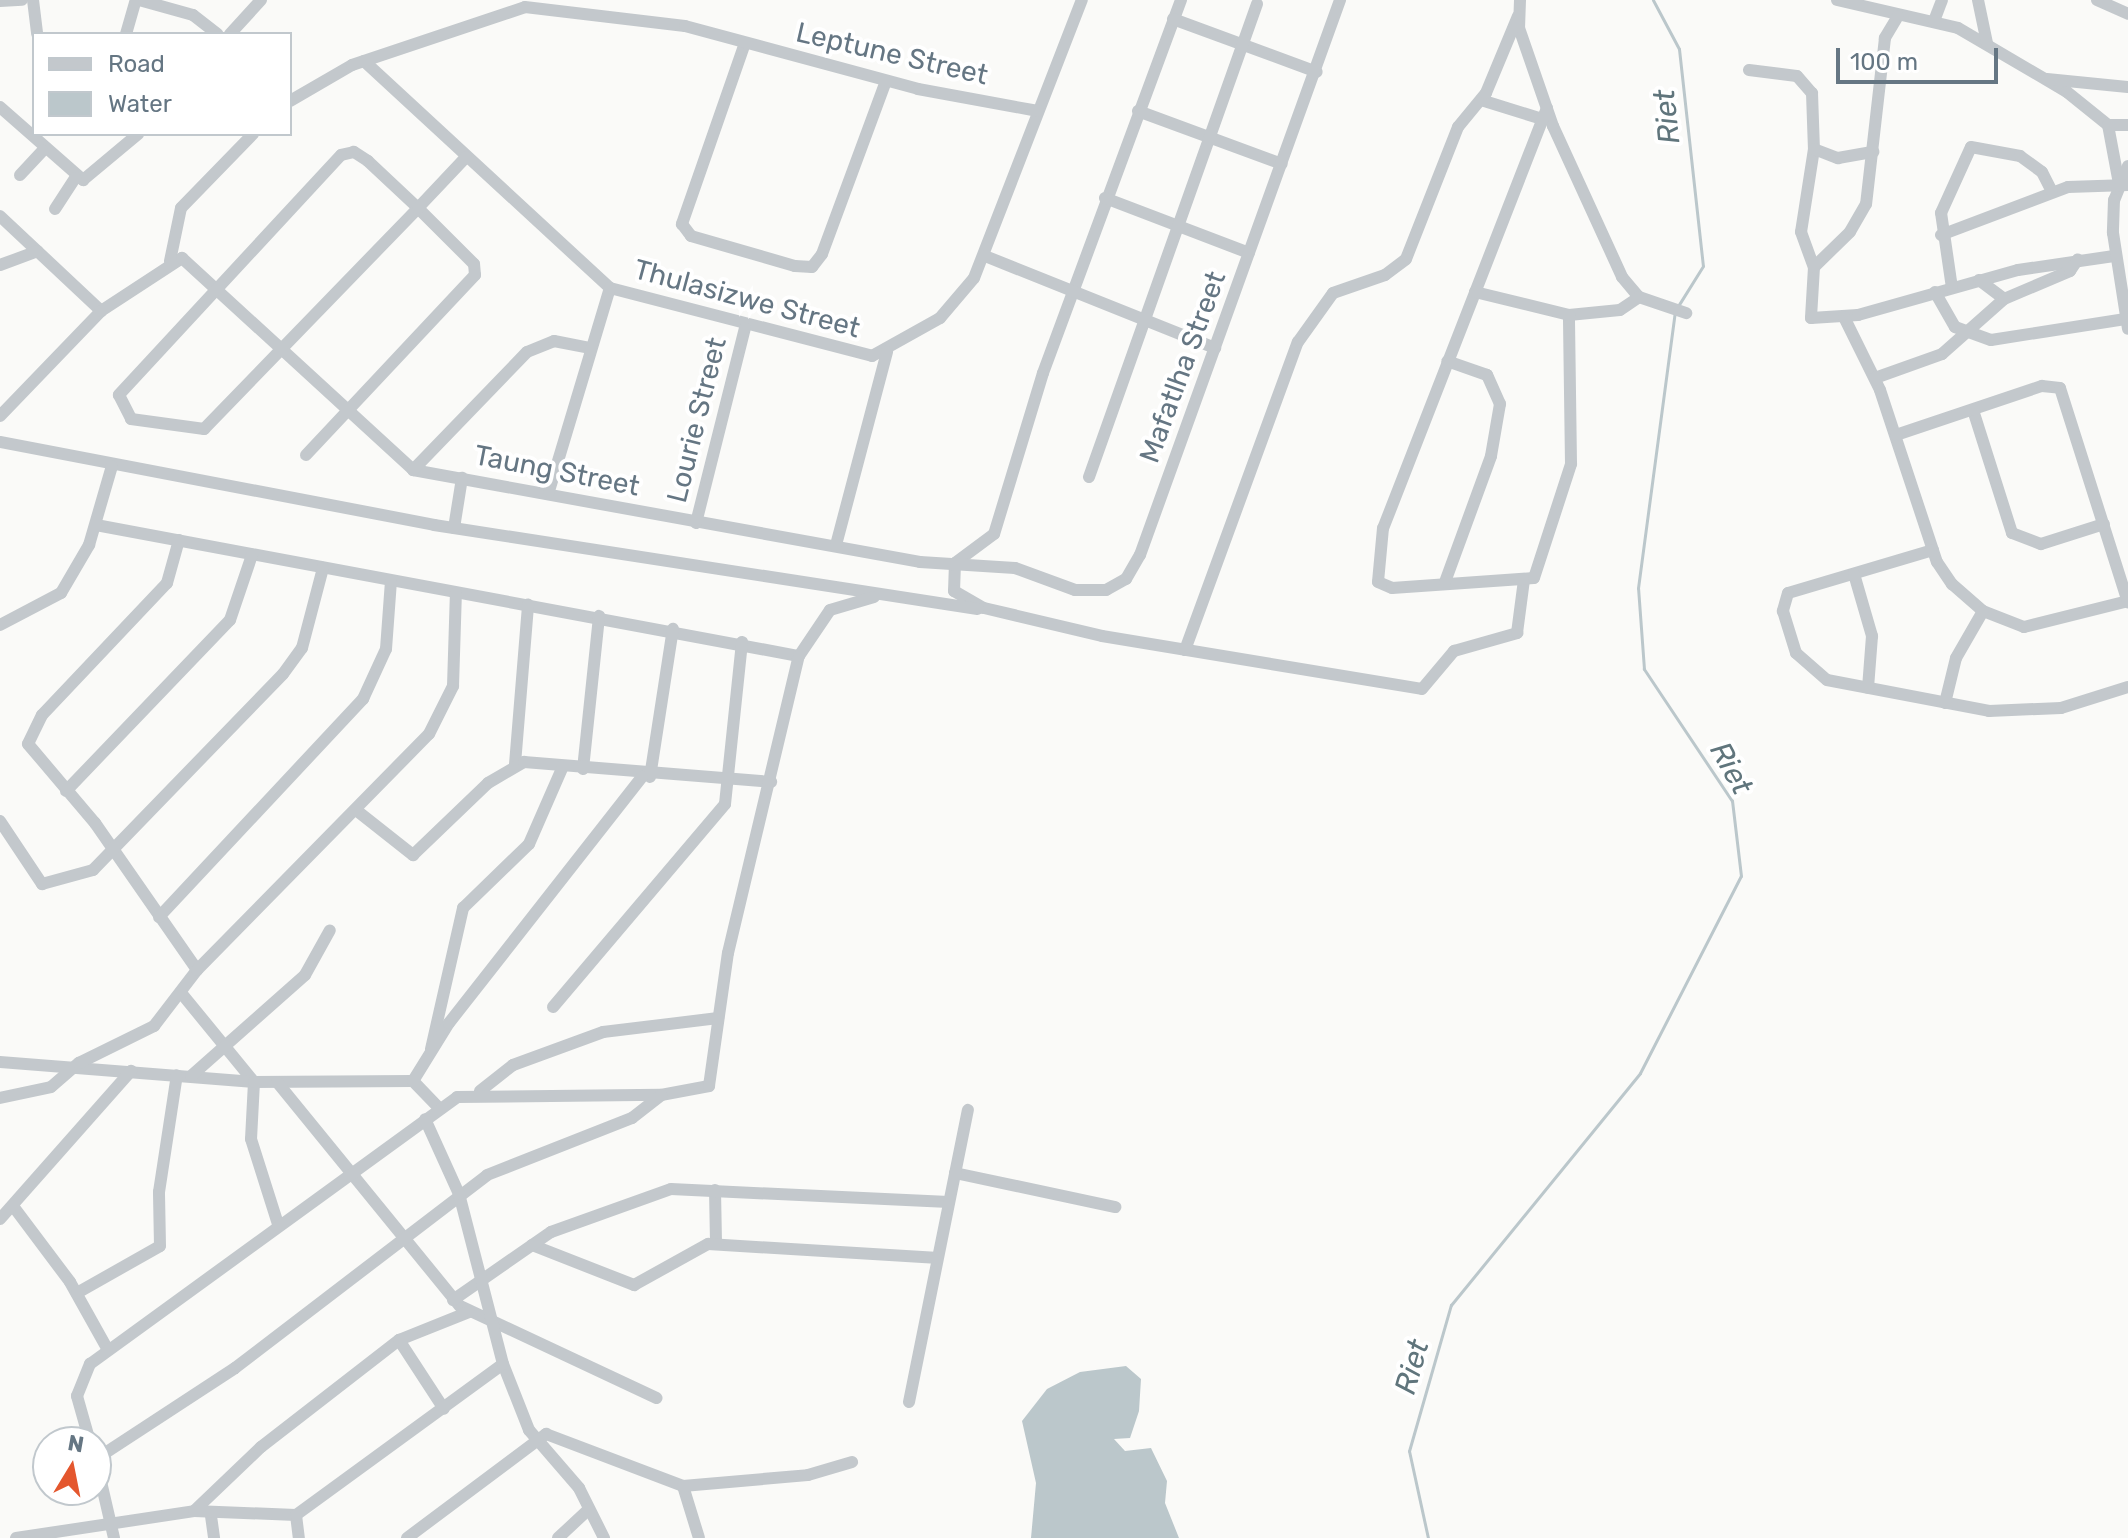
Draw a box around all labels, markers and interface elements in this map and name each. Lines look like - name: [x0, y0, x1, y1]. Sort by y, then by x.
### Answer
- street label: Leptune Street: [793, 16, 991, 92]
- legend: [32, 32, 292, 136]
- scale bar: [1840, 32, 2002, 82]
- text: 100 m: [1850, 48, 1918, 76]
- text: Road: [108, 50, 165, 78]
- water label: Riet: [1646, 88, 1688, 146]
- text: Water: [108, 90, 172, 118]
- street label: Thulasizwe Street: [630, 253, 864, 345]
- street label: Mafatlha Street: [1133, 267, 1233, 467]
- street label: Lourie Street: [660, 334, 734, 506]
- street label: Taung Street: [472, 439, 642, 503]
- water label: Riet: [1702, 735, 1760, 801]
- water label: Riet: [1387, 1336, 1437, 1398]
- north arrow: [32, 1426, 112, 1506]
- text: N: [66, 1429, 86, 1459]

